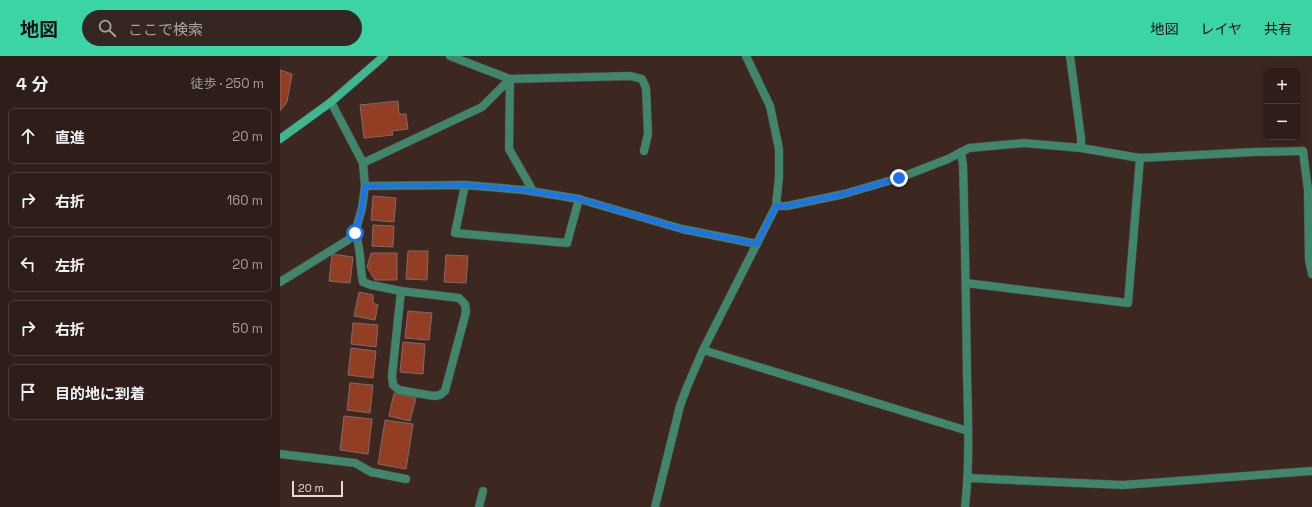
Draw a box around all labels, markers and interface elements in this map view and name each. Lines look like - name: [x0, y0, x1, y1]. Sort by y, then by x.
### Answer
- search box: [82, 10, 362, 46]
- text: 地図: [20, 17, 58, 42]
- icon: search: [96, 17, 118, 39]
- text: ここで検索: [128, 20, 203, 39]
- text: 地図: [1150, 20, 1178, 38]
- text: レイヤ: [1200, 20, 1242, 38]
- text: 共有: [1264, 20, 1292, 38]
- map controls: [1264, 68, 1300, 140]
- button: +: [1264, 68, 1300, 104]
- text: 4 分: [16, 73, 48, 95]
- text: 徒歩 · 250 m: [190, 75, 264, 92]
- button: −: [1264, 104, 1300, 140]
- icon: ahead: [17, 125, 39, 147]
- text: 直進: [55, 128, 85, 147]
- text: 20 m: [232, 128, 263, 145]
- route end: [890, 169, 908, 187]
- icon: right: [17, 189, 39, 211]
- text: 右折: [55, 192, 85, 211]
- text: 160 m: [227, 192, 263, 209]
- route start: [346, 224, 364, 242]
- icon: left: [17, 253, 39, 275]
- text: 左折: [55, 256, 85, 275]
- text: 20 m: [232, 256, 263, 273]
- icon: right: [17, 317, 39, 339]
- text: 右折: [55, 320, 85, 339]
- text: 50 m: [232, 320, 263, 337]
- icon: arrive: [17, 381, 39, 403]
- text: 目的地に到着: [55, 384, 145, 403]
- scale bar: [292, 479, 343, 498]
- text: 20 m: [298, 481, 324, 495]

